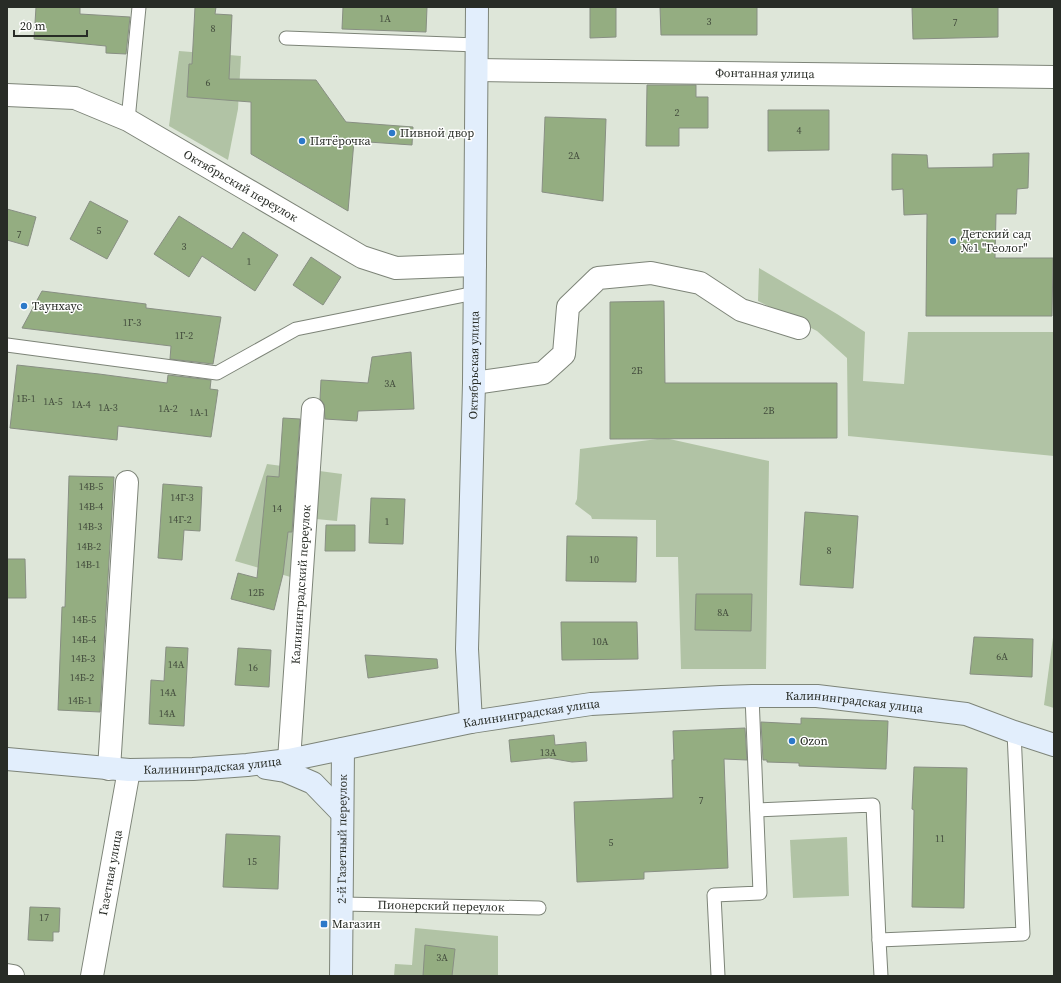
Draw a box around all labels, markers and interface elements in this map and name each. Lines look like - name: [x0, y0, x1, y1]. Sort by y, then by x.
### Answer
- scale bar: [14, 12, 87, 38]
- house number: 1А: [379, 12, 391, 25]
- house number: 3: [707, 15, 712, 28]
- house number: 7: [953, 16, 958, 29]
- text: 20 m: [20, 18, 46, 34]
- house number: 8: [211, 22, 216, 35]
- street label: Фонтанная улица: [715, 65, 816, 82]
- house number: 6: [206, 76, 211, 89]
- house number: 2: [675, 106, 680, 119]
- house number: 4: [797, 124, 802, 137]
- place label: Пивной двор: [400, 125, 474, 141]
- marker: Пивной двор: [387, 128, 397, 138]
- place label: Пятёрочка: [310, 133, 371, 149]
- marker: Пятёрочка: [297, 136, 307, 146]
- street label: Октябрьский переулок: [181, 146, 301, 226]
- house number: 2А: [568, 149, 580, 162]
- house number: 5: [97, 224, 102, 237]
- place label: Детский сад №1 "Геолог": [961, 226, 1031, 256]
- house number: 7: [17, 228, 22, 241]
- marker: Детский сад №1 "Геолог": [948, 236, 958, 246]
- house number: 3: [182, 240, 187, 253]
- house number: 1: [247, 255, 252, 268]
- place label: Таунхаус: [32, 298, 83, 314]
- marker: Таунхаус: [19, 301, 29, 311]
- street label: Октябрьская улица: [465, 310, 483, 420]
- house number: 1Г-3: [123, 316, 141, 329]
- house number: 1Г-2: [175, 329, 193, 342]
- house number: 2Б: [631, 364, 643, 377]
- house number: 3А: [384, 377, 396, 390]
- house number: 1Б-1: [16, 392, 36, 405]
- house number: 1А-5: [43, 395, 63, 408]
- house number: 1А-4: [71, 398, 91, 411]
- house number: 1А-3: [98, 401, 118, 414]
- house number: 1А-2: [158, 402, 178, 415]
- house number: 2В: [763, 404, 775, 417]
- house number: 1А-1: [189, 406, 209, 419]
- house number: 14В-5: [79, 480, 103, 493]
- house number: 14Г-3: [170, 491, 194, 504]
- house number: 14В-4: [79, 500, 103, 513]
- house number: 14: [272, 502, 282, 515]
- street label: Калининградский переулок: [288, 504, 314, 665]
- house number: 14Г-2: [168, 513, 192, 526]
- house number: 1: [385, 515, 390, 528]
- house number: 14В-3: [78, 520, 102, 533]
- house number: 14В-2: [77, 540, 101, 553]
- house number: 8: [827, 544, 832, 557]
- house number: 10: [589, 553, 599, 566]
- house number: 14В-1: [76, 558, 100, 571]
- house number: 12Б: [248, 586, 264, 599]
- house number: 8А: [717, 606, 729, 619]
- house number: 14Б-5: [72, 613, 96, 626]
- house number: 14Б-4: [72, 633, 96, 646]
- house number: 10А: [592, 635, 609, 648]
- house number: 6А: [996, 650, 1008, 663]
- house number: 14Б-3: [71, 652, 95, 665]
- house number: 14А: [168, 658, 185, 671]
- house number: 16: [248, 661, 258, 674]
- house number: 14Б-2: [70, 671, 94, 684]
- house number: 14А: [160, 686, 177, 699]
- street label: Калининградская улица: [785, 688, 925, 717]
- house number: 14Б-1: [68, 694, 92, 707]
- street label: Калининградская улица: [461, 695, 601, 731]
- house number: 14А: [159, 707, 176, 720]
- place label: Ozon: [800, 733, 828, 749]
- marker: Ozon: [787, 736, 797, 746]
- house number: 13А: [540, 746, 557, 759]
- street label: Калининградская улица: [143, 753, 283, 778]
- street label: 2-й Газетный переулок: [334, 774, 351, 904]
- house number: 7: [699, 794, 704, 807]
- street label: Газетная улица: [95, 828, 126, 917]
- house number: 11: [935, 832, 945, 845]
- house number: 5: [609, 836, 614, 849]
- house number: 15: [247, 855, 257, 868]
- street label: Пионерский переулок: [377, 897, 505, 915]
- house number: 17: [39, 911, 49, 924]
- place label: Магазин: [332, 916, 381, 932]
- marker: Магазин: [319, 919, 329, 929]
- house number: 3А: [436, 951, 448, 964]

